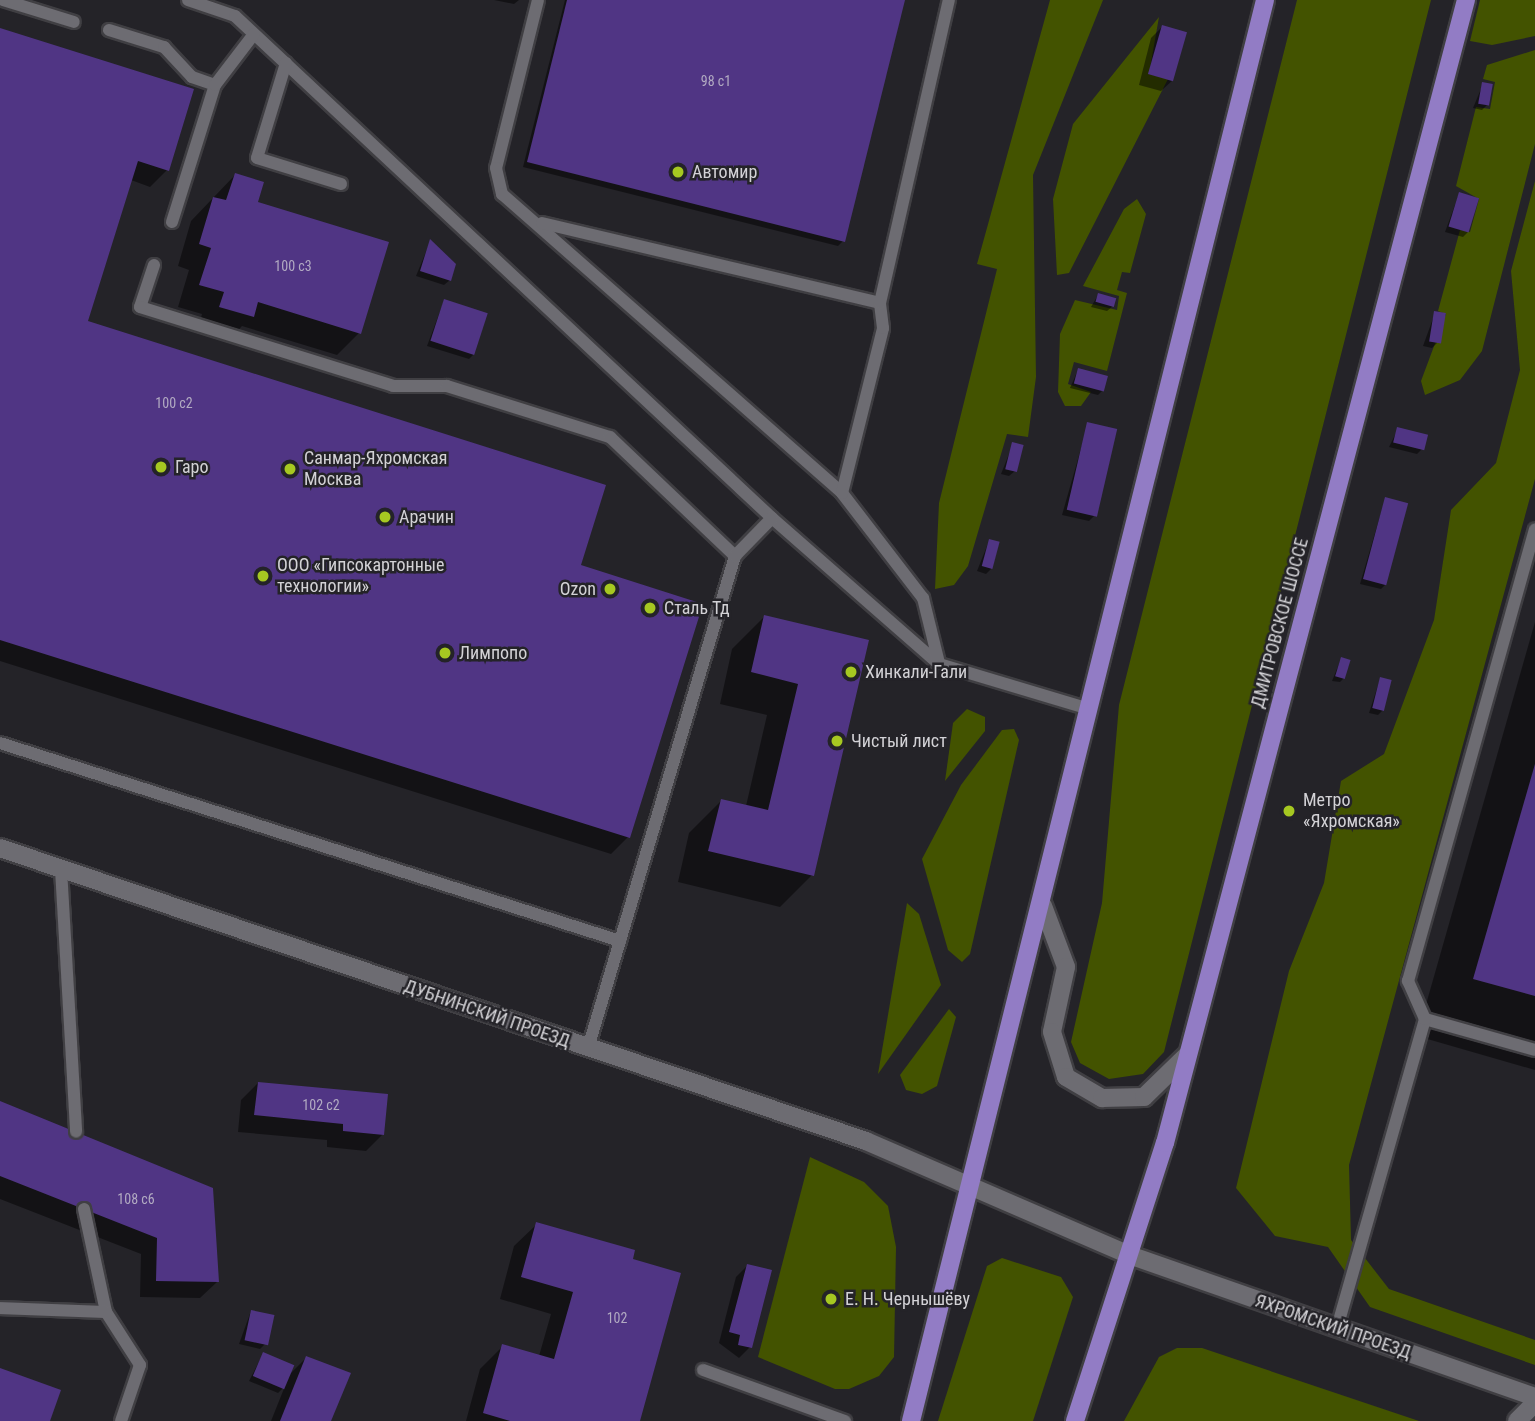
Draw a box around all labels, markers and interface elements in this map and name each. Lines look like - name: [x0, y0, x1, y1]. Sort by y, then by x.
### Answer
- house number: 98 с1: [701, 73, 731, 89]
- place label: Автомир: [692, 161, 757, 183]
- marker: Автомир: [670, 164, 686, 180]
- house number: 100 с3: [274, 258, 312, 274]
- house number: 100 с2: [155, 395, 193, 411]
- place label: Санмар-Яхромская Москва: [304, 448, 447, 490]
- place label: Гаро: [175, 456, 208, 478]
- marker: Гаро: [153, 459, 169, 475]
- marker: Санмар-Яхромская Москва: [282, 461, 298, 477]
- place label: Арачин: [399, 506, 454, 528]
- marker: Арачин: [377, 509, 393, 525]
- street label: ДМИТРОВСКОЕ ШОССЕ: [1247, 536, 1313, 710]
- place label: ООО «Гипсокартонные технологии»: [277, 555, 445, 598]
- marker: ООО «Гипсокартонные технологии»: [255, 568, 271, 584]
- place label: Ozon: [560, 578, 596, 600]
- marker: Ozon: [602, 581, 618, 597]
- place label: Сталь Тд: [664, 597, 730, 619]
- marker: Сталь Тд: [642, 600, 658, 616]
- place label: Лимпопо: [459, 642, 527, 664]
- marker: Лимпопо: [437, 645, 453, 661]
- place label: Хинкали-Гали: [865, 661, 967, 683]
- marker: Хинкали-Гали: [843, 664, 859, 680]
- place label: Чистый лист: [851, 730, 947, 752]
- marker: Чистый лист: [829, 733, 845, 749]
- place label: Метро «Яхромская»: [1303, 790, 1400, 832]
- marker: Метро «Яхромская»: [1281, 803, 1297, 819]
- street label: ДУБНИНСКИЙ ПРОЕЗД: [401, 975, 573, 1053]
- house number: 102 с2: [302, 1097, 340, 1113]
- house number: 108 с6: [117, 1191, 155, 1207]
- place label: Е. Н. Чернышёву: [845, 1288, 970, 1310]
- street label: ЯХРОМСКИЙ ПРОЕЗД: [1252, 1290, 1414, 1364]
- marker: Е. Н. Чернышёву: [823, 1291, 839, 1307]
- house number: 102: [607, 1310, 627, 1326]

